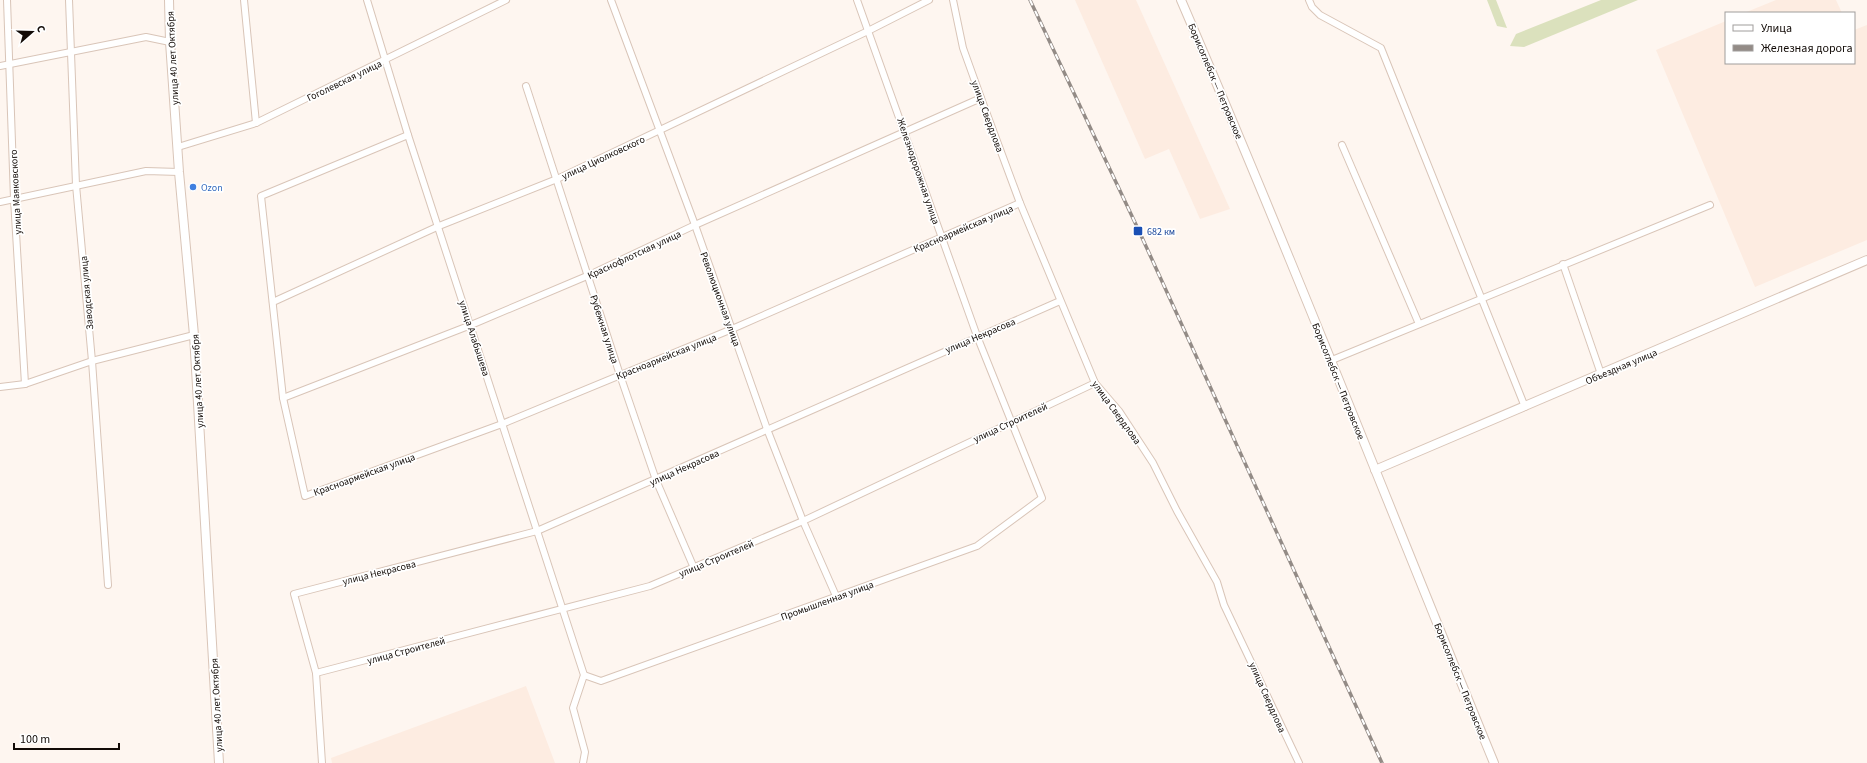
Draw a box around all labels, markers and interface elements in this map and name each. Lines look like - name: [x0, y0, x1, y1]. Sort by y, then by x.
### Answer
- street label: улица 40 лет Октября: [164, 11, 182, 105]
- north arrow: [12, 12, 52, 52]
- legend: [1725, 12, 1855, 64]
- text: Улица: [1761, 20, 1792, 37]
- street label: Борисоглебск — Петровское: [1184, 21, 1246, 142]
- text: С: [33, 23, 49, 35]
- text: Железная дорога: [1761, 40, 1853, 57]
- street label: Гоголевская улица: [305, 57, 384, 105]
- street label: улица Свердлова: [968, 78, 1007, 154]
- street label: Железнодорожная улица: [893, 116, 943, 226]
- street label: улица Циолковского: [560, 132, 647, 183]
- street label: улица Маяковского: [7, 149, 25, 235]
- place label: Ozon: [201, 181, 223, 195]
- marker: Ozon: [188, 182, 198, 192]
- street label: Красноармейская улица: [911, 202, 1015, 256]
- marker: 682 км: [1132, 225, 1144, 237]
- place label: 682 км: [1147, 225, 1175, 239]
- street label: Краснофлотская улица: [585, 227, 684, 283]
- street label: Революционная улица: [696, 250, 744, 349]
- street label: Заводская улица: [77, 255, 97, 330]
- street label: Рубежная улица: [586, 293, 622, 366]
- street label: улица Алабышева: [455, 299, 493, 378]
- street label: улица Некрасова: [943, 315, 1018, 357]
- street label: Борисоглебск — Петровское: [1308, 321, 1368, 442]
- street label: Красноармейская улица: [614, 330, 719, 383]
- street label: улица 40 лет Октября: [189, 334, 207, 428]
- street label: Объездная улица: [1583, 346, 1659, 388]
- street label: улица Свердлова: [1088, 378, 1144, 447]
- street label: улица Строителей: [971, 400, 1050, 446]
- street label: улица Некрасова: [647, 446, 722, 490]
- street label: Красноармейская улица: [312, 450, 417, 500]
- street label: улица Строителей: [677, 537, 756, 581]
- street label: улица Некрасова: [341, 557, 417, 589]
- street label: Промышленная улица: [779, 578, 876, 624]
- street label: Борисоглебск — Петровское: [1430, 621, 1490, 742]
- street label: улица Строителей: [366, 634, 447, 668]
- street label: улица 40 лет Октября: [208, 658, 226, 752]
- street label: улица Свердлова: [1245, 660, 1289, 735]
- scale bar: [14, 725, 119, 751]
- text: 100 m: [20, 731, 50, 748]

